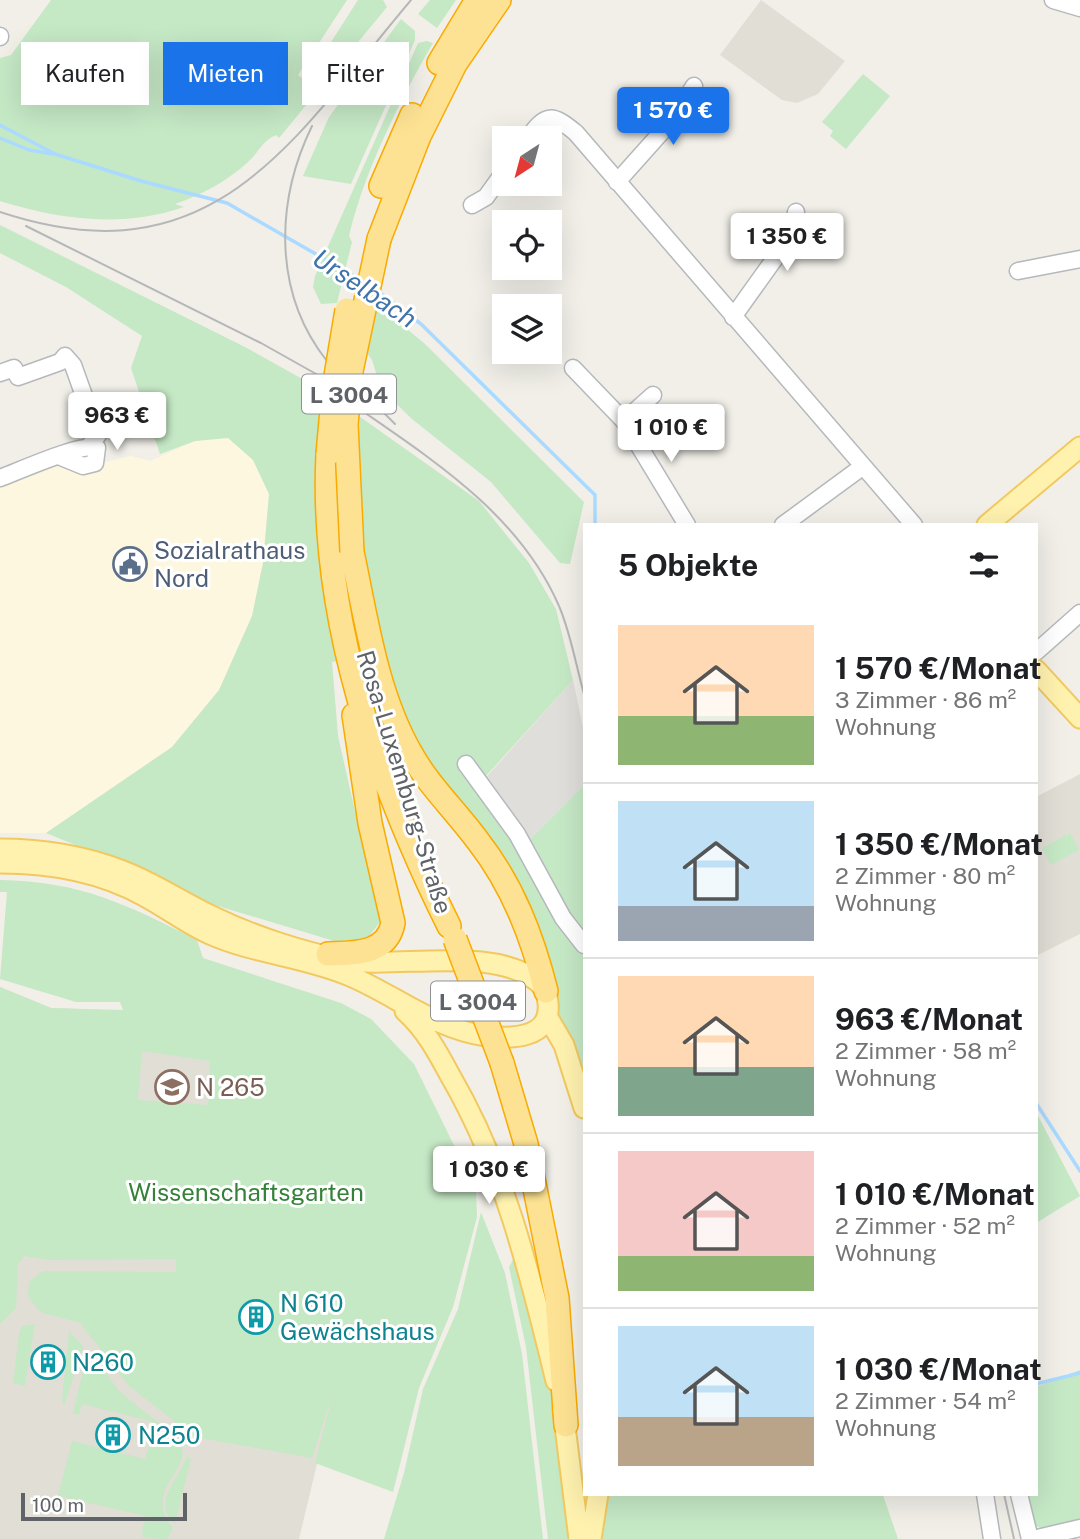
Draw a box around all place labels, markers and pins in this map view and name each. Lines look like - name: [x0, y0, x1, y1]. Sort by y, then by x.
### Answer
- pin: 1 570 €: [608, 88, 738, 147]
- pin: 1 350 €: [722, 214, 852, 273]
- pin: 963 €: [68, 392, 166, 452]
- pin: 1 010 €: [606, 405, 736, 464]
- place label: Sozialrathaus Nord: [154, 536, 305, 592]
- public building icon: Sozialrathaus Nord: [111, 545, 149, 583]
- school or university icon: N 265: [153, 1068, 191, 1106]
- place label: N 265: [196, 1073, 265, 1101]
- pin: 1 030 €: [424, 1146, 554, 1206]
- place label: N 610 Gewächshaus: [280, 1289, 435, 1345]
- building icon: N 610 Gewächshaus: [237, 1298, 275, 1336]
- building icon: N260: [29, 1343, 67, 1381]
- place label: N260: [72, 1348, 134, 1376]
- building icon: N250: [94, 1416, 132, 1454]
- place label: N250: [138, 1421, 200, 1449]

